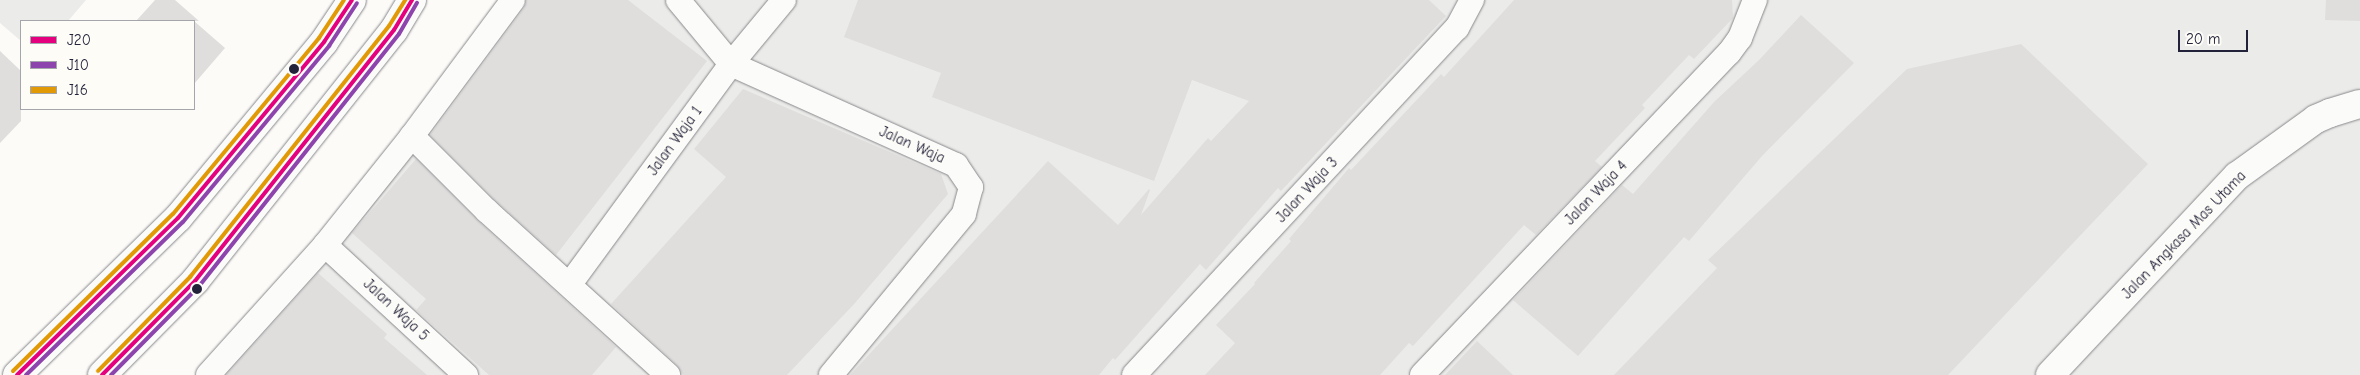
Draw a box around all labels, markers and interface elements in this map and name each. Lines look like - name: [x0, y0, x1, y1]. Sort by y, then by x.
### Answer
- legend: [20, 20, 195, 110]
- scale bar: [2180, 20, 2250, 52]
- text: 20 m: [2186, 30, 2220, 48]
- text: J20: [67, 31, 91, 49]
- text: J10: [67, 56, 89, 74]
- unlabelled marker: [289, 64, 299, 74]
- text: J16: [67, 81, 88, 99]
- street label: Jalan Waja 1: [644, 103, 706, 179]
- street label: Jalan Waja: [876, 123, 948, 167]
- street label: Jalan Waja 3: [1272, 154, 1342, 226]
- street label: Jalan Waja 4: [1561, 157, 1631, 229]
- street label: Jalan Angkasa Mas Utama: [2118, 167, 2250, 303]
- street label: Jalan Waja 5: [359, 275, 433, 345]
- unlabelled marker: [192, 284, 202, 294]

